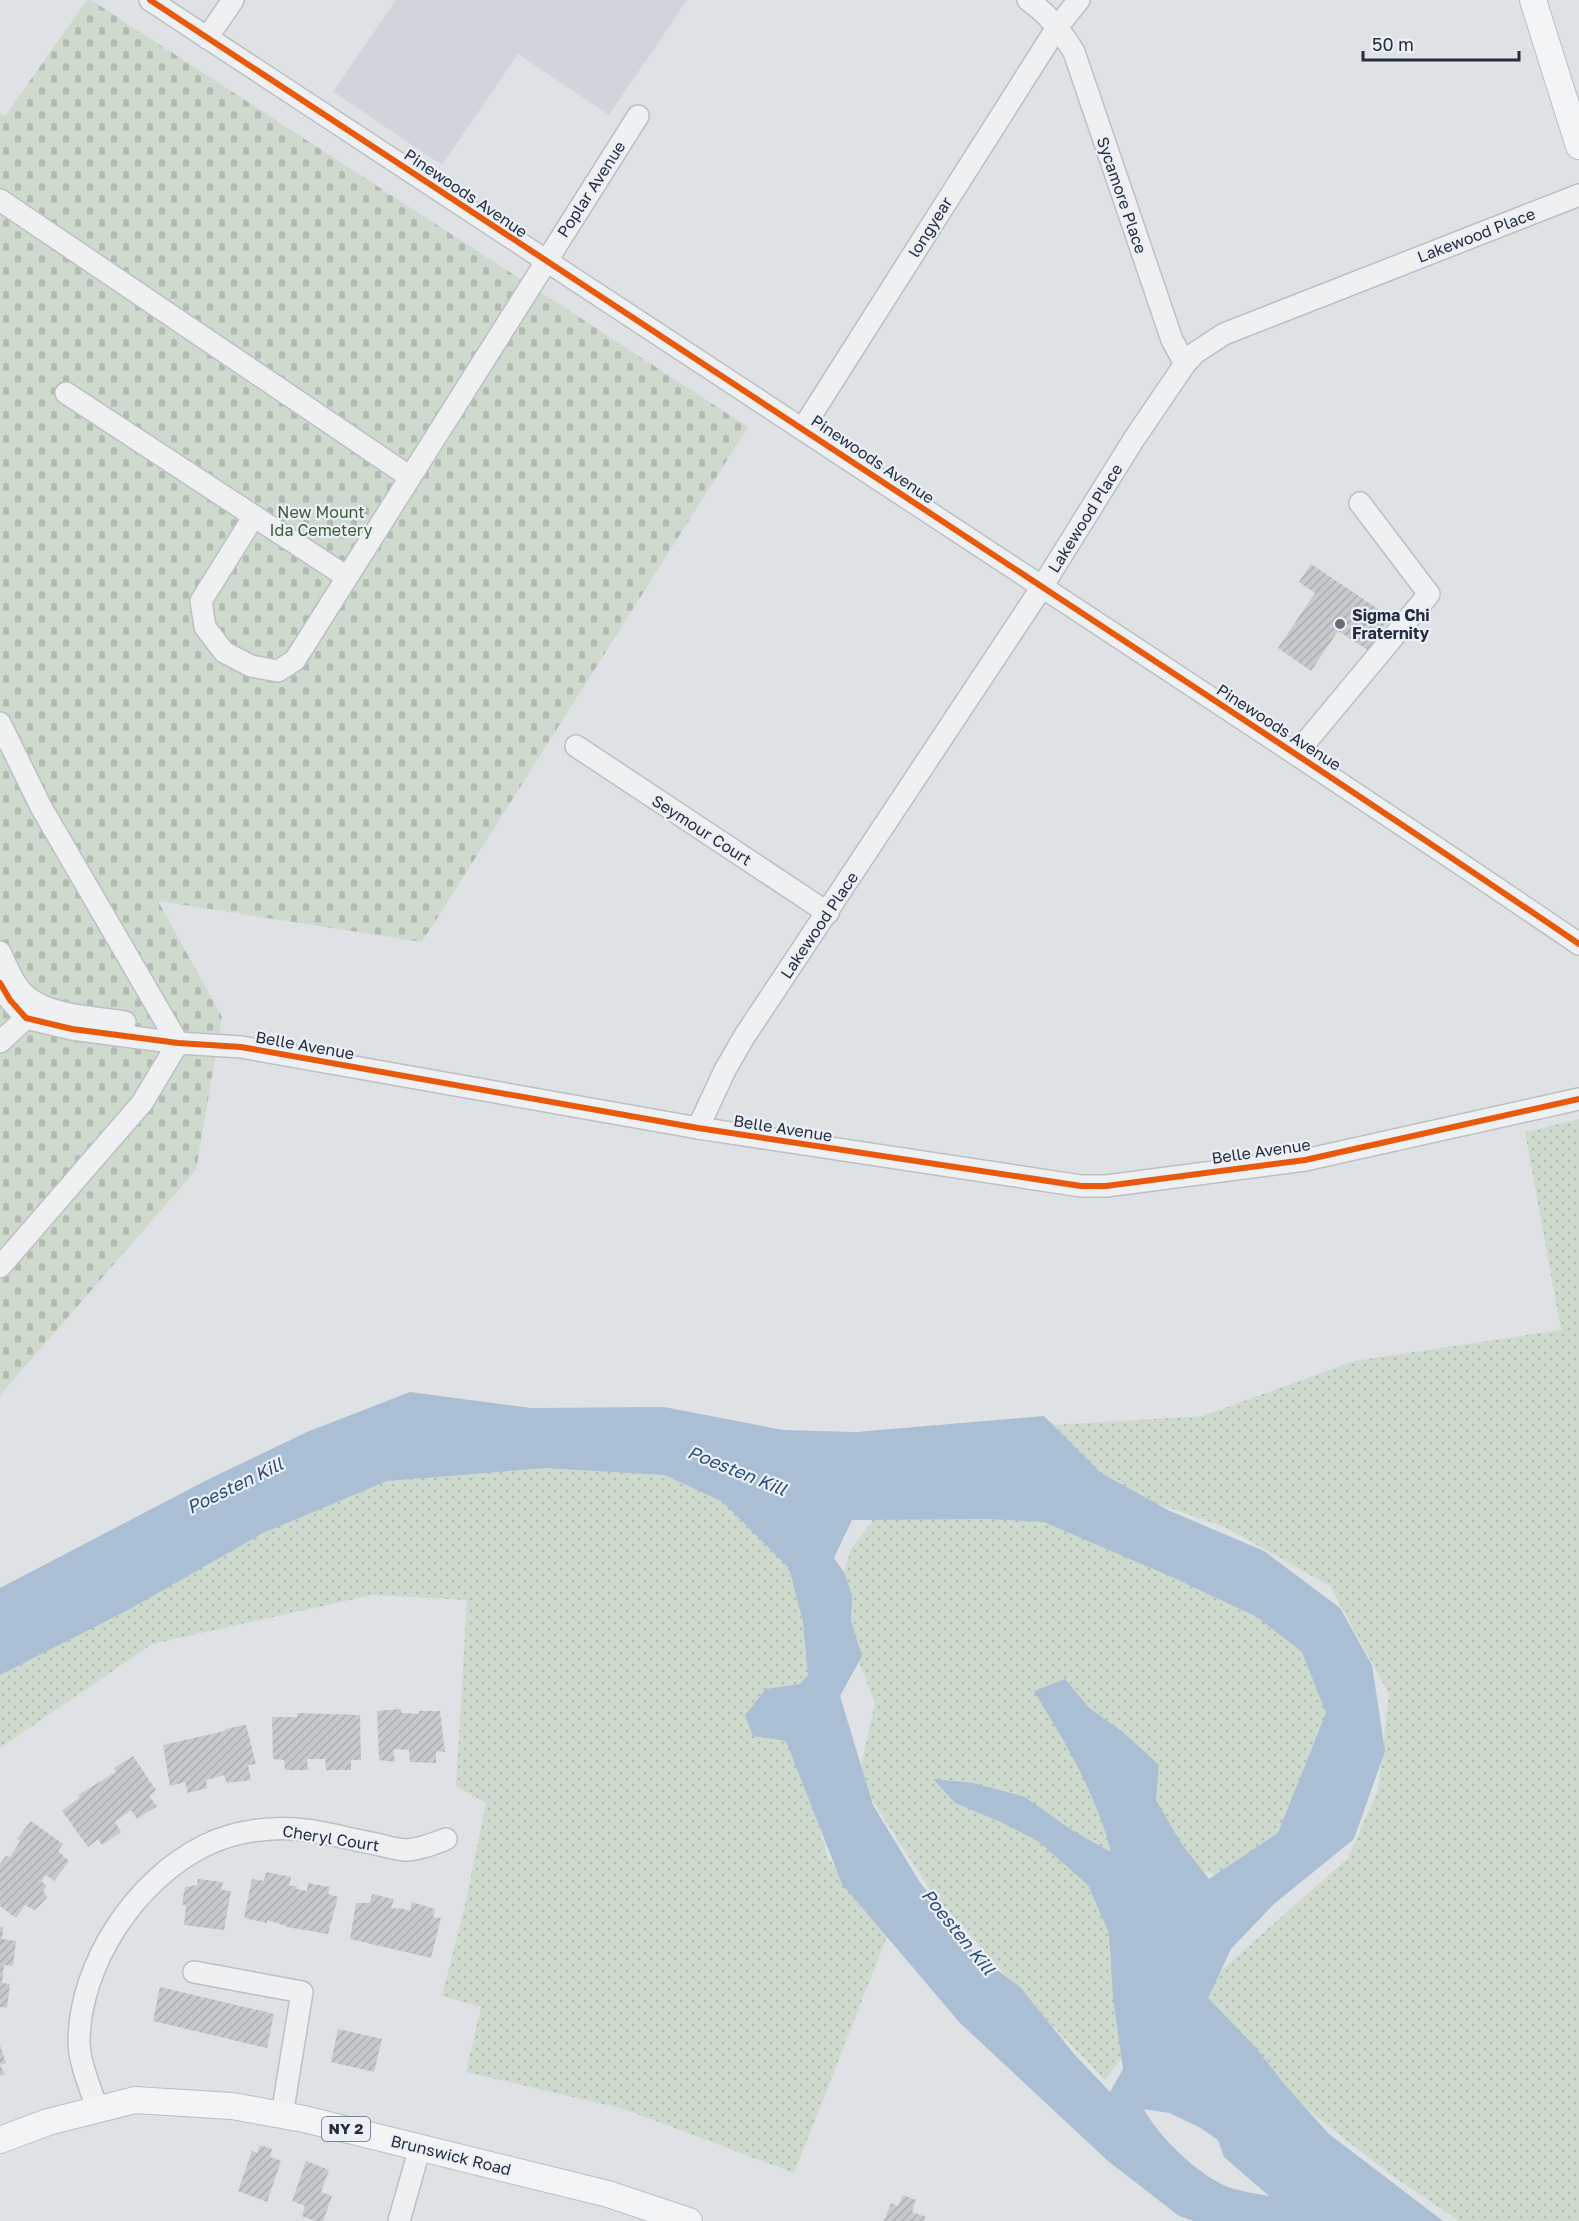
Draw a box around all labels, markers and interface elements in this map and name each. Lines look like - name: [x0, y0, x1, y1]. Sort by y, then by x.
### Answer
- scale bar: [1363, 24, 1519, 62]
- text: 50 m: [1372, 33, 1414, 55]
- street label: Sycamore Place: [1093, 134, 1151, 256]
- street label: Poplar Avenue: [552, 137, 630, 241]
- street label: Pinewoods Avenue: [400, 144, 532, 242]
- street label: longyear: [904, 193, 956, 261]
- street label: Lakewood Place: [1414, 203, 1538, 267]
- street label: Pinewoods Avenue: [807, 410, 939, 508]
- street label: Lakewood Place: [1043, 460, 1127, 576]
- park label: New Mount Ida Cemetery: [270, 502, 372, 540]
- place label: Sigma Chi Fraternity: [1352, 605, 1430, 643]
- marker: Sigma Chi Fraternity: [1333, 617, 1347, 631]
- street label: Pinewoods Avenue: [1213, 679, 1345, 775]
- street label: Seymour Court: [648, 790, 756, 870]
- street label: Lakewood Place: [776, 868, 862, 982]
- street label: Belle Avenue: [254, 1026, 356, 1064]
- street label: Belle Avenue: [732, 1110, 834, 1146]
- street label: Belle Avenue: [1210, 1134, 1312, 1168]
- water label: Poesten Kill: [685, 1440, 791, 1500]
- water label: Poesten Kill: [183, 1452, 287, 1518]
- street label: Cheryl Court: [281, 1820, 381, 1856]
- water label: Poesten Kill: [917, 1884, 1001, 1980]
- road number: NY 2: [322, 2117, 370, 2141]
- street label: Brunswick Road: [389, 2130, 513, 2180]

